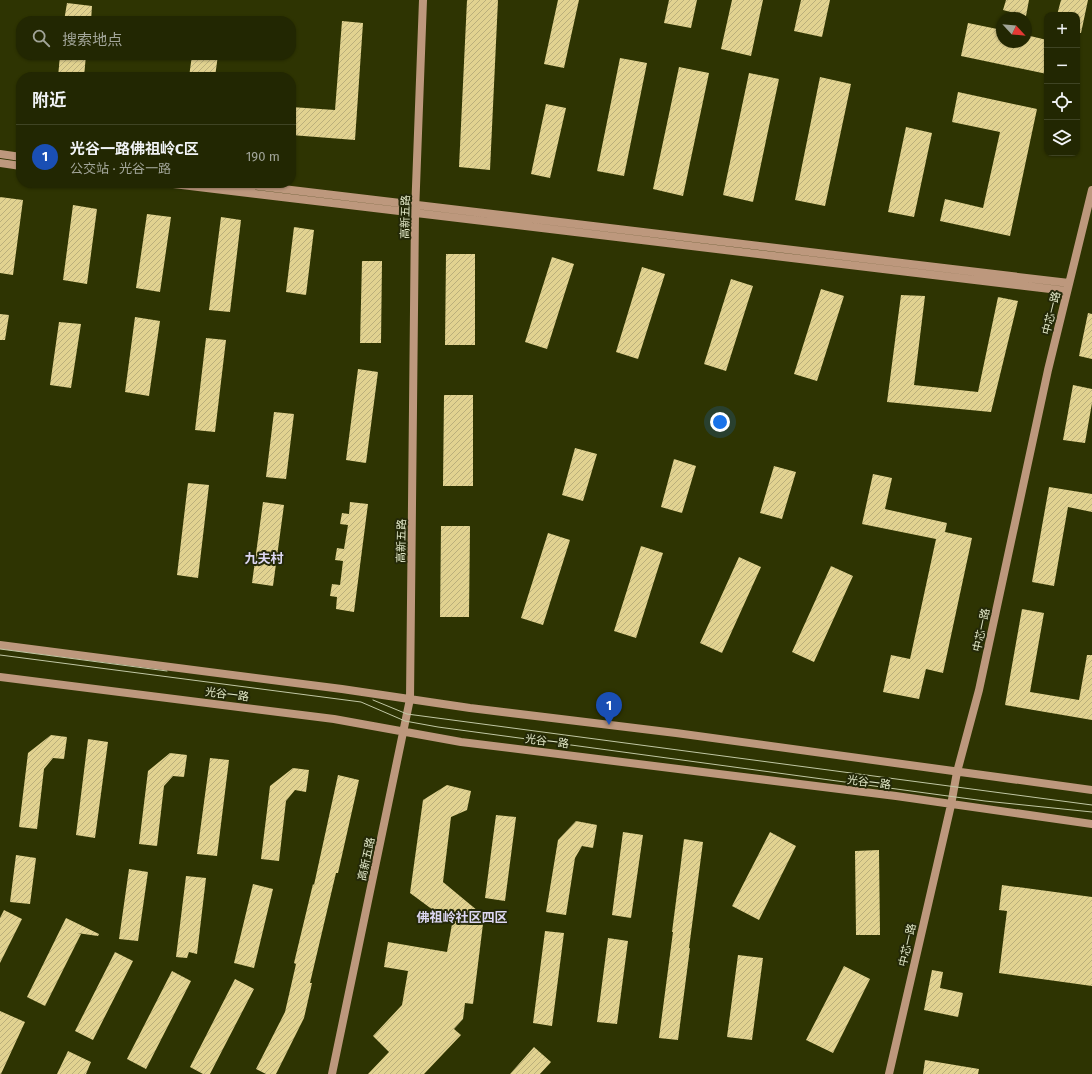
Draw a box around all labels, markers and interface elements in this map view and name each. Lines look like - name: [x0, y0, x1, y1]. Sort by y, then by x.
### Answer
- north arrow: [996, 12, 1032, 48]
- map controls: [1044, 12, 1080, 156]
- button: +: [1044, 12, 1080, 48]
- search box: [16, 16, 296, 60]
- icon: search: [30, 27, 52, 49]
- text: 搜索地点: [62, 31, 122, 49]
- button: −: [1044, 48, 1080, 84]
- button: locate: [1044, 84, 1080, 120]
- text: 附近: [32, 90, 66, 111]
- button: layers: [1044, 120, 1080, 156]
- text: 光谷一路佛祖岭C区: [70, 140, 199, 158]
- text: 1: [42, 149, 48, 164]
- text: 190 m: [246, 149, 280, 164]
- text: 公交站 · 光谷一路: [70, 161, 171, 176]
- street label: 高新五路: [399, 195, 412, 239]
- street label: 中芯一路: [1040, 290, 1063, 336]
- your location: [710, 412, 730, 432]
- street label: 高新五路: [395, 519, 408, 563]
- district label: 九夫村: [244, 551, 284, 566]
- street label: 中芯一路: [971, 607, 992, 653]
- street label: 光谷一路: [204, 685, 250, 704]
- pin: 1: [596, 692, 622, 725]
- street label: 光谷一路: [524, 732, 570, 751]
- street label: 光谷一路: [846, 773, 892, 792]
- street label: 高新五路: [356, 836, 377, 882]
- district label: 佛祖岭社区四区: [416, 910, 508, 925]
- street label: 中芯一路: [896, 922, 919, 968]

